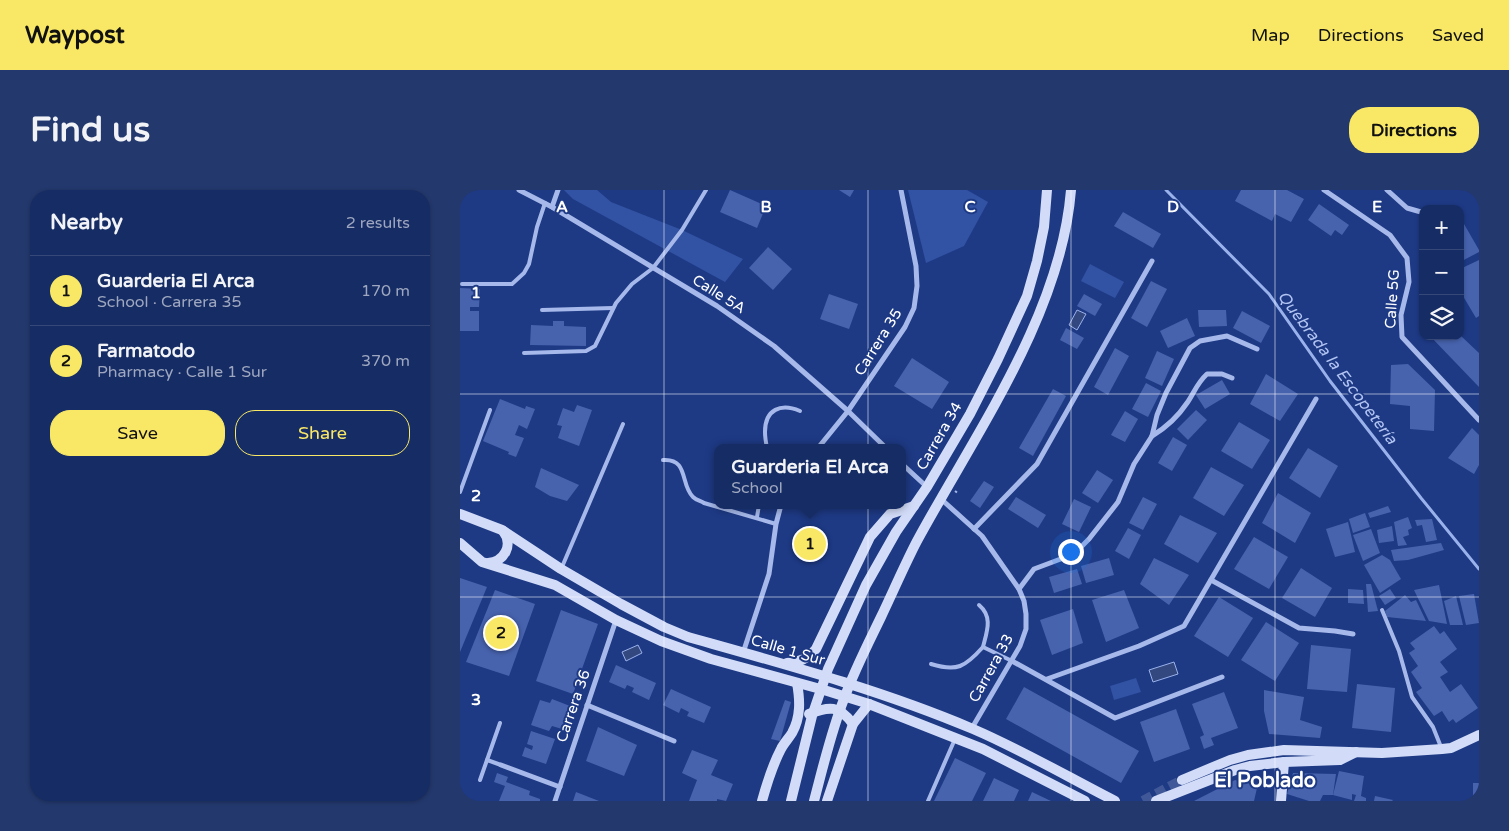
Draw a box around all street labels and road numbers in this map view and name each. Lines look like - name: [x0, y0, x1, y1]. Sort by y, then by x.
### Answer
- street label: Calle 5G: [1381, 269, 1403, 329]
- street label: Calle 5A: [689, 271, 749, 317]
- street label: Carrera 35: [850, 305, 906, 379]
- street label: Carrera 34: [912, 399, 966, 473]
- street label: Calle 1 Sur: [749, 631, 827, 669]
- street label: Carrera 33: [965, 631, 1017, 705]
- street label: Carrera 36: [552, 667, 594, 745]

